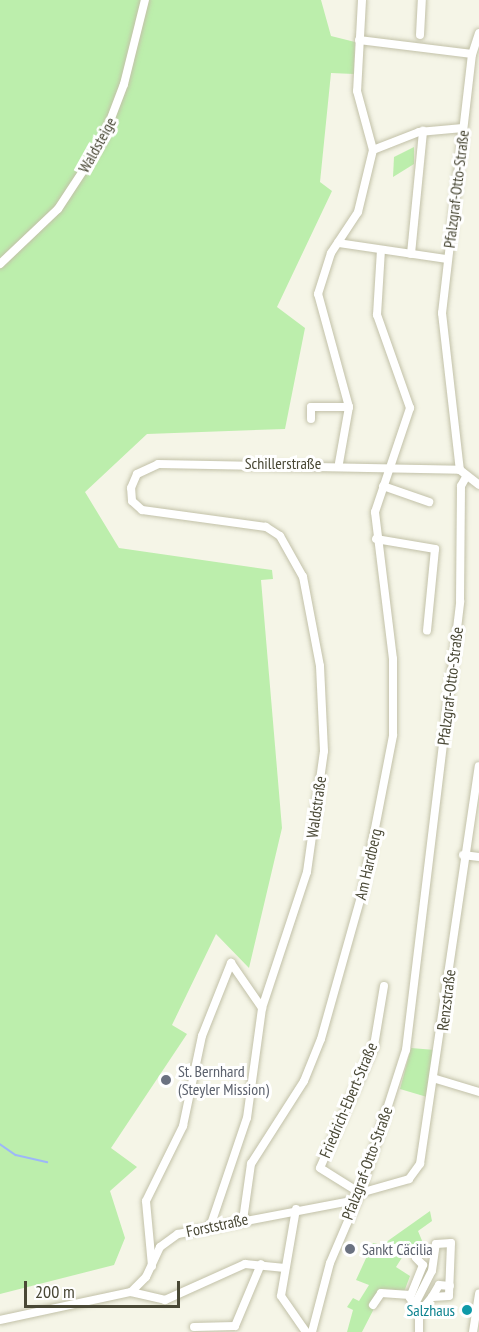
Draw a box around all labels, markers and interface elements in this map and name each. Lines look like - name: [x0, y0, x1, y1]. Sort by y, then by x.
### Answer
- street label: Waldsteige: [74, 114, 120, 176]
- street label: Pfalzgraf-Otto-Straße: [439, 129, 473, 249]
- street label: Schillerstraße: [245, 453, 321, 473]
- street label: Pfalzgraf-Otto-Straße: [433, 626, 467, 746]
- street label: Waldstraße: [302, 775, 330, 839]
- street label: Am Hardberg: [350, 827, 386, 901]
- street label: Renzstraße: [433, 968, 459, 1032]
- street label: Friedrich-Ebert-Straße: [315, 1039, 381, 1161]
- place label: St. Bernhard (Steyler Mission): [178, 1061, 269, 1099]
- marker: St. Bernhard (Steyler Mission): [159, 1073, 173, 1087]
- street label: Pfalzgraf-Otto-Straße: [338, 1104, 396, 1222]
- street label: Forststraße: [184, 1209, 250, 1241]
- place label: Sankt Cäcilia: [362, 1239, 433, 1259]
- marker: Sankt Cäcilia: [343, 1242, 357, 1256]
- scale bar: [27, 1269, 183, 1307]
- text: 200 m: [35, 1280, 75, 1303]
- place label: Salzhaus: [406, 1300, 455, 1320]
- marker: Salzhaus: [460, 1303, 474, 1317]

